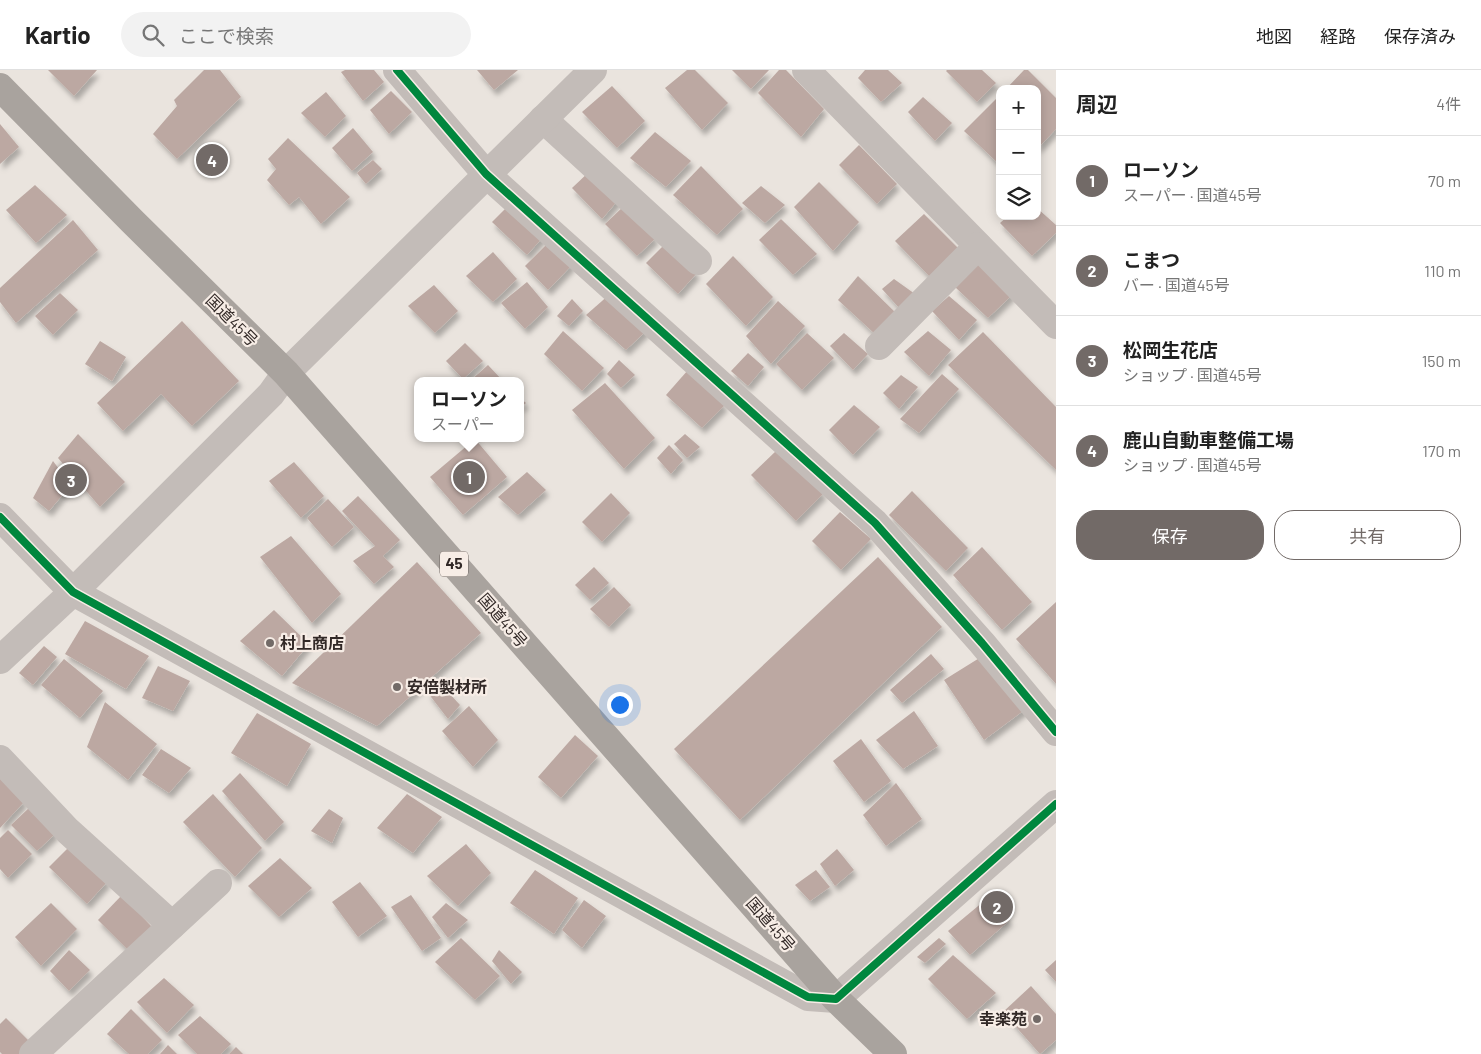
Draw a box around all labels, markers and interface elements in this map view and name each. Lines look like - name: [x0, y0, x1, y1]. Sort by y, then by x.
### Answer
- search box: [121, 12, 471, 57]
- text: Kartio: [25, 20, 91, 49]
- icon: search: [139, 21, 167, 49]
- text: ここで検索: [179, 24, 274, 47]
- text: 地図: [1256, 25, 1292, 47]
- text: 経路: [1320, 25, 1356, 47]
- text: 保存済み: [1384, 25, 1456, 47]
- map controls: [996, 85, 1041, 220]
- button: +: [996, 85, 1041, 130]
- text: 周辺: [1076, 91, 1118, 116]
- text: 4件: [1436, 94, 1461, 113]
- button: −: [996, 130, 1041, 175]
- pin: 4: [196, 141, 228, 179]
- text: ローソン: [1123, 158, 1199, 181]
- text: 1: [1089, 171, 1095, 190]
- text: 70 m: [1428, 171, 1461, 190]
- button: layers: [996, 175, 1041, 220]
- text: スーパー · 国道45号: [1123, 185, 1262, 204]
- text: こまつ: [1123, 248, 1180, 271]
- text: 2: [1088, 261, 1096, 280]
- text: 110 m: [1424, 261, 1461, 280]
- text: バー · 国道45号: [1123, 275, 1230, 294]
- street label: 国道45号: [203, 290, 262, 349]
- text: 松岡生花店: [1123, 338, 1218, 361]
- text: 3: [1088, 351, 1096, 370]
- text: 150 m: [1422, 351, 1461, 370]
- text: ショップ · 国道45号: [1123, 365, 1262, 384]
- popup: [414, 377, 524, 442]
- text: ローソン: [431, 387, 507, 410]
- text: スーパー: [431, 414, 495, 433]
- text: 鹿山自動車整備工場: [1123, 428, 1294, 451]
- text: 4: [1087, 441, 1097, 460]
- text: 170 m: [1422, 441, 1461, 460]
- text: ショップ · 国道45号: [1123, 455, 1262, 474]
- pin: 1: [453, 458, 485, 496]
- pin: 3: [55, 461, 87, 499]
- button: 保存: [1076, 510, 1264, 560]
- button: 共有: [1274, 510, 1461, 560]
- road number: 45: [440, 552, 468, 576]
- street label: 国道45号: [475, 589, 532, 650]
- place label: 村上商店: [280, 633, 344, 652]
- marker: 村上商店: [264, 637, 276, 649]
- place label: 安倍製材所: [407, 677, 487, 696]
- marker: 安倍製材所: [391, 681, 403, 693]
- your location: [607, 692, 633, 718]
- pin: 2: [981, 888, 1013, 926]
- street label: 国道45号: [743, 893, 800, 954]
- place label: 幸楽苑: [979, 1009, 1027, 1028]
- marker: 幸楽苑: [1031, 1013, 1043, 1025]

